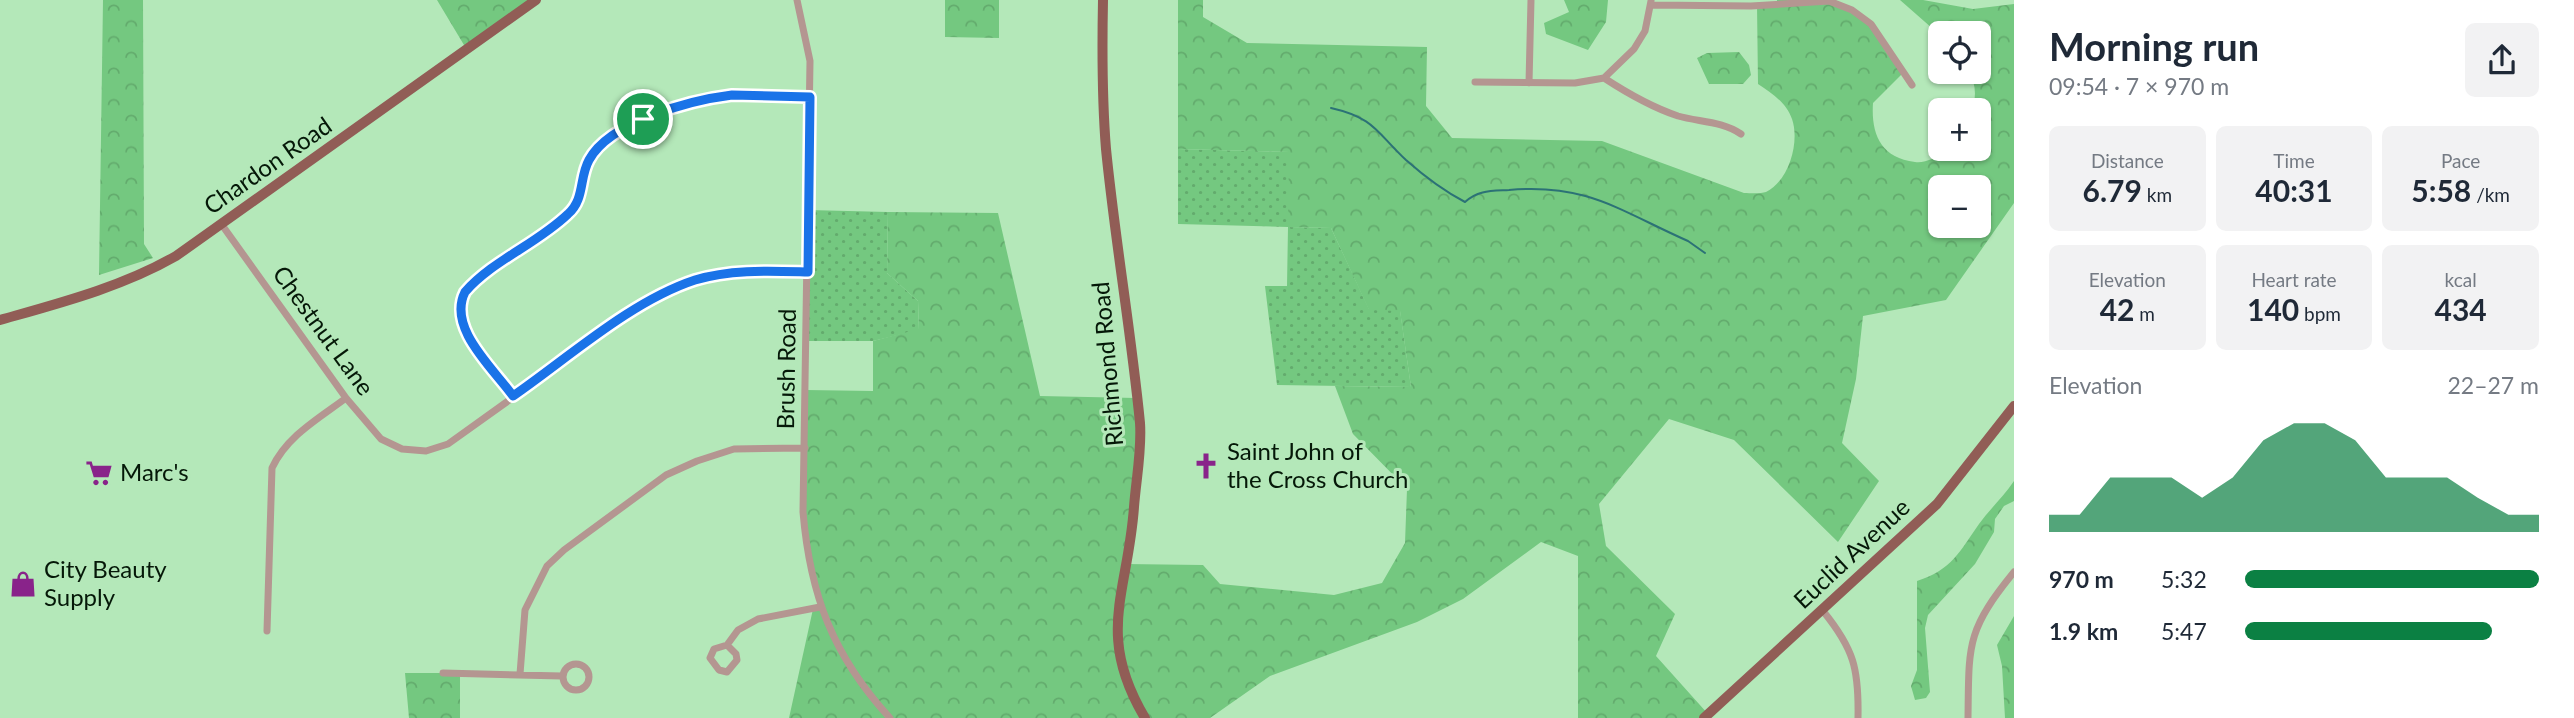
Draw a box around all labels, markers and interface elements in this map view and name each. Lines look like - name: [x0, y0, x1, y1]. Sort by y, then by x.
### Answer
- map controls: [1928, 21, 1991, 238]
- button: locate: [1928, 21, 1991, 84]
- text: Morning run: [2049, 23, 2259, 69]
- button: share: [2465, 23, 2539, 97]
- text: 09:54 · 7 × 970 m: [2049, 72, 2229, 100]
- pin: [613, 89, 673, 149]
- button: +: [1928, 98, 1991, 161]
- icon: arrive: [624, 100, 662, 138]
- street label: Chardon Road: [198, 110, 337, 220]
- text: Distance: [2091, 149, 2164, 172]
- text: Time: [2273, 149, 2315, 172]
- text: Pace: [2441, 149, 2480, 172]
- text: 6.79: [2083, 172, 2142, 208]
- text: 40:31: [2255, 172, 2333, 208]
- text: 5:58: [2411, 172, 2471, 208]
- button: −: [1928, 175, 1991, 238]
- text: km: [2142, 183, 2172, 206]
- text: /km: [2471, 183, 2510, 206]
- street label: Chestnut Lane: [268, 260, 381, 401]
- text: Elevation: [2089, 268, 2166, 291]
- text: Heart rate: [2251, 268, 2337, 291]
- text: kcal: [2445, 268, 2477, 291]
- street label: Richmond Road: [1085, 281, 1128, 448]
- text: 42: [2100, 291, 2134, 327]
- text: 140: [2247, 291, 2299, 327]
- text: 434: [2435, 291, 2487, 327]
- text: m: [2134, 302, 2155, 325]
- text: bpm: [2299, 302, 2341, 325]
- street label: Brush Road: [770, 308, 801, 429]
- text: Elevation: [2049, 371, 2142, 399]
- text: 22–27 m: [2447, 371, 2539, 399]
- place label: Saint John of the Cross Church: [1227, 436, 1408, 493]
- church icon: Saint John of the Cross Church: [1191, 451, 1221, 481]
- place label: Marc's: [120, 457, 189, 486]
- supermarket icon: Marc's: [84, 458, 114, 488]
- street label: Euclid Avenue: [1787, 492, 1915, 614]
- place label: City Beauty Supply: [44, 554, 167, 611]
- text: 970 m: [2049, 565, 2114, 593]
- text: 5:32: [2161, 565, 2207, 593]
- shop icon: City Beauty Supply: [8, 569, 38, 599]
- text: 1.9 km: [2049, 617, 2118, 645]
- text: 5:47: [2161, 617, 2207, 645]

